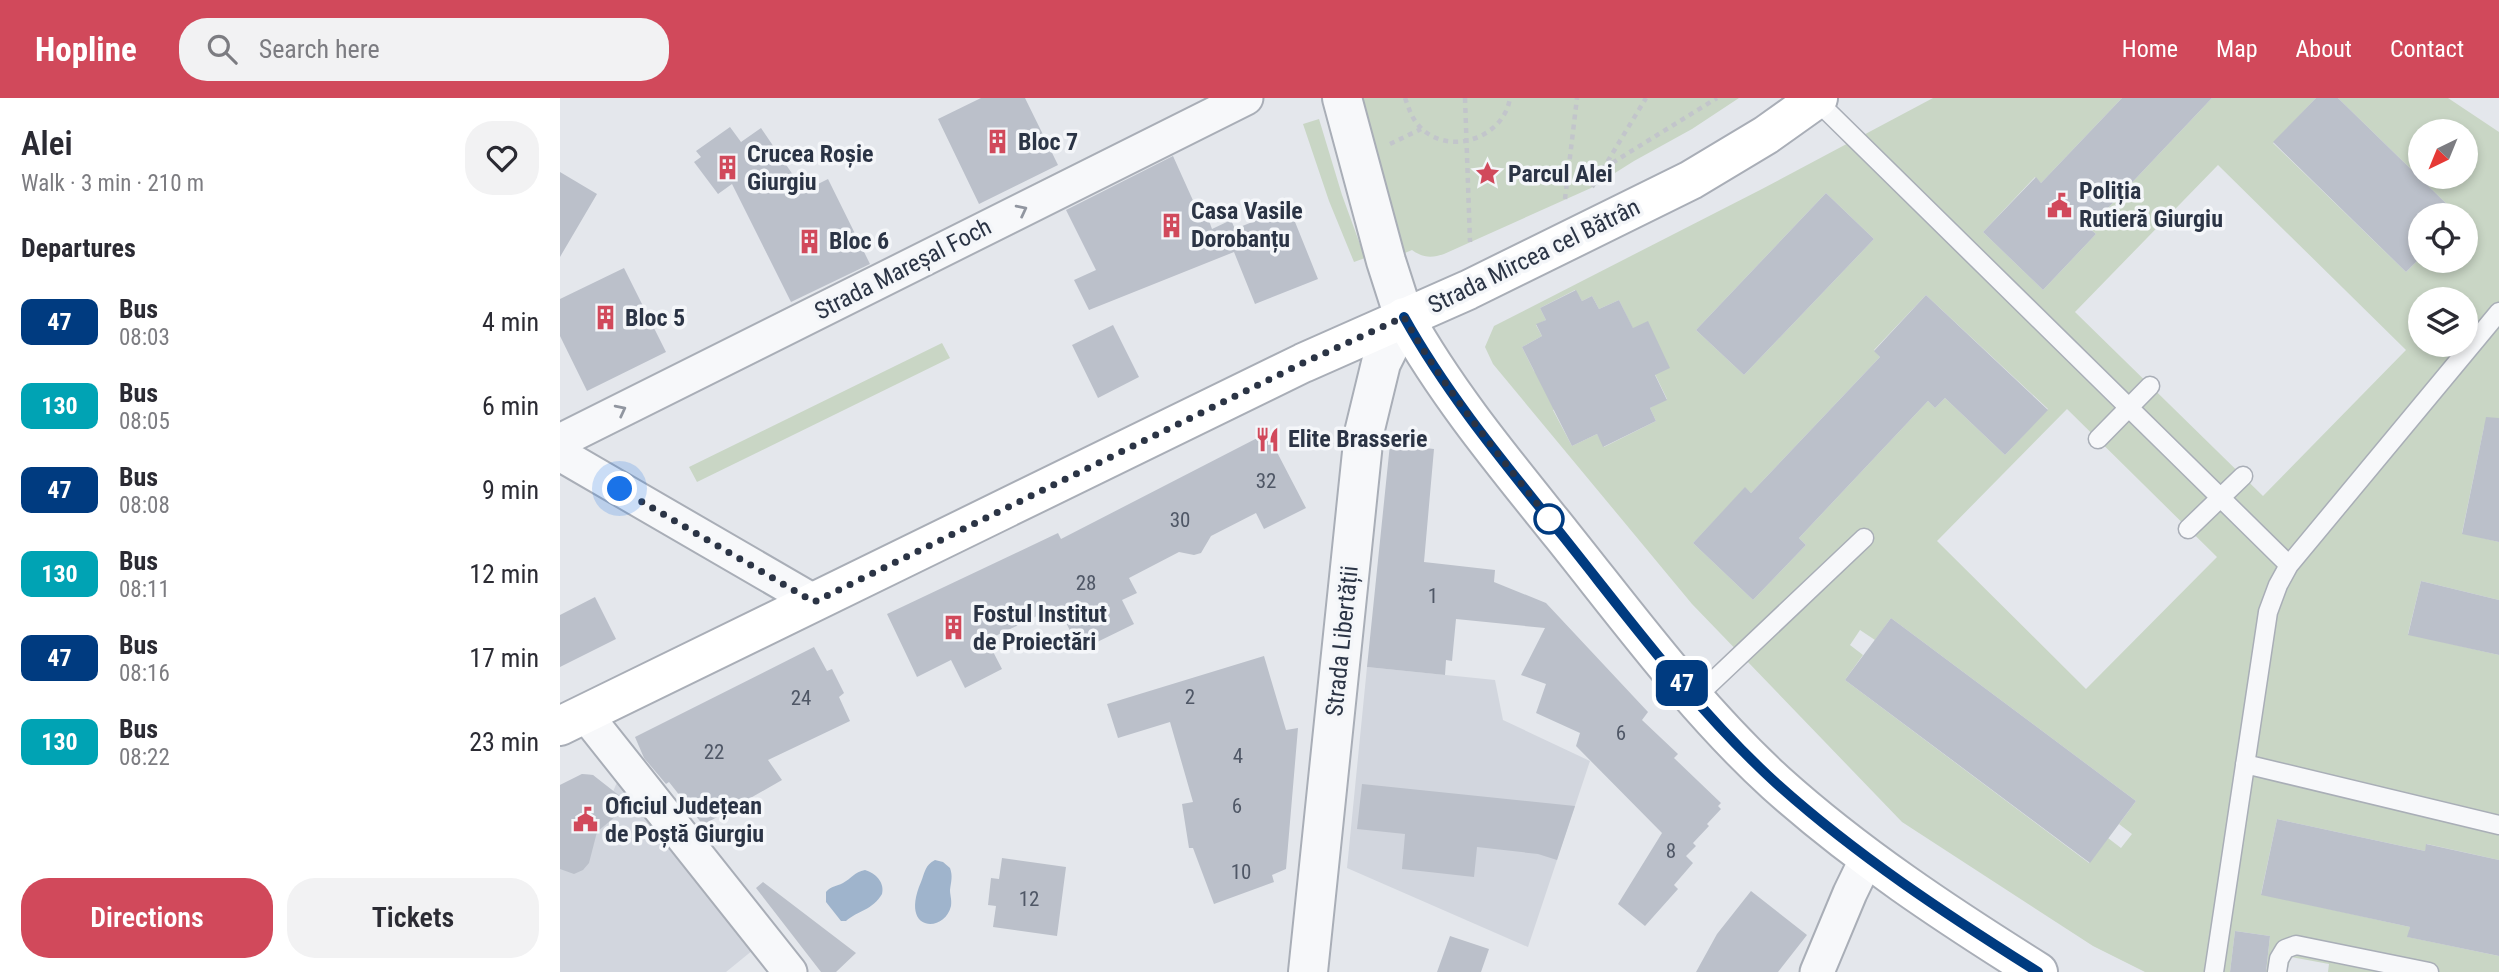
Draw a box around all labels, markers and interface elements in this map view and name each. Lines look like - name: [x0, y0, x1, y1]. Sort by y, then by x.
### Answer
- search box: [179, 18, 669, 81]
- text: Hopline: [35, 30, 137, 69]
- icon: search: [203, 30, 241, 68]
- text: Search here: [259, 34, 380, 64]
- text: Home: [2122, 35, 2178, 63]
- text: Map: [2216, 35, 2258, 63]
- text: About: [2296, 35, 2352, 63]
- text: Contact: [2390, 35, 2464, 63]
- north arrow: [2408, 119, 2478, 189]
- map controls: [2408, 119, 2478, 357]
- button: heart: [465, 121, 539, 195]
- text: Alei: [21, 124, 73, 163]
- building icon: Bloc 7: [984, 128, 1012, 156]
- place label: Bloc 7: [1018, 128, 1078, 156]
- place label: Crucea Roșie Giurgiu: [747, 140, 873, 196]
- building icon: Crucea Roșie Giurgiu: [713, 154, 741, 182]
- place icon: Parcul Alei: [1474, 160, 1502, 188]
- place label: Parcul Alei: [1508, 160, 1613, 188]
- text: Walk · 3 min · 210 m: [21, 170, 204, 197]
- place label: Poliția Rutieră Giurgiu: [2079, 177, 2223, 233]
- public building icon: Poliția Rutieră Giurgiu: [2045, 191, 2073, 219]
- street label: Strada Mircea cel Bătrân: [1424, 193, 1644, 319]
- place label: Casa Vasile Dorobanțu: [1191, 197, 1303, 253]
- button: locate: [2408, 203, 2478, 273]
- one-way arrow: [1015, 204, 1027, 218]
- building icon: Casa Vasile Dorobanțu: [1157, 211, 1185, 239]
- street label: Strada Mareșal Foch: [810, 212, 996, 326]
- building icon: Bloc 6: [795, 227, 823, 255]
- place label: Bloc 6: [829, 227, 889, 255]
- text: Departures: [21, 233, 136, 263]
- button: layers: [2408, 287, 2478, 357]
- text: Bus: [119, 294, 158, 324]
- building icon: Bloc 5: [591, 304, 619, 332]
- place label: Bloc 5: [625, 304, 685, 332]
- text: 4 min: [482, 307, 539, 337]
- text: 47: [47, 308, 72, 336]
- text: 08:03: [119, 324, 170, 351]
- text: Bus: [119, 378, 158, 408]
- text: 6 min: [482, 391, 539, 421]
- text: 130: [41, 392, 78, 420]
- one-way arrow: [614, 405, 626, 419]
- text: 08:05: [119, 408, 170, 435]
- restaurant icon: Elite Brasserie: [1254, 425, 1282, 453]
- place label: Elite Brasserie: [1288, 425, 1427, 453]
- text: Bus: [119, 462, 158, 492]
- house number: 32: [1256, 469, 1276, 493]
- your location: [602, 471, 637, 506]
- text: 9 min: [482, 475, 539, 505]
- text: 47: [47, 476, 72, 504]
- text: 08:08: [119, 492, 170, 519]
- unlabelled marker: [1534, 504, 1564, 534]
- house number: 30: [1170, 508, 1190, 532]
- text: Bus: [119, 546, 158, 576]
- text: 12 min: [469, 559, 539, 589]
- text: 130: [41, 560, 78, 588]
- street label: Strada Libertății: [1320, 564, 1364, 718]
- house number: 28: [1076, 571, 1096, 595]
- text: 08:11: [119, 576, 170, 603]
- house number: 1: [1428, 584, 1438, 608]
- place label: Fostul Institut de Proiectări: [973, 600, 1107, 656]
- building icon: Fostul Institut de Proiectări: [939, 614, 967, 642]
- text: Bus: [119, 630, 158, 660]
- text: 17 min: [469, 643, 539, 673]
- text: 47: [47, 644, 72, 672]
- text: 08:16: [119, 660, 170, 687]
- line badge: 47: [1650, 660, 1714, 706]
- text: 47: [1670, 669, 1694, 697]
- house number: 2: [1185, 685, 1195, 709]
- house number: 24: [791, 686, 811, 710]
- text: Bus: [119, 714, 158, 744]
- house number: 6: [1616, 721, 1626, 745]
- text: 23 min: [469, 727, 539, 757]
- text: 130: [41, 728, 78, 756]
- house number: 22: [704, 740, 724, 764]
- text: 08:22: [119, 744, 170, 771]
- house number: 4: [1233, 744, 1243, 768]
- place label: Oficiul Județean de Poștă Giurgiu: [605, 792, 764, 848]
- house number: 6: [1232, 794, 1242, 818]
- public building icon: Oficiul Județean de Poștă Giurgiu: [571, 806, 599, 834]
- house number: 8: [1666, 839, 1676, 863]
- house number: 10: [1231, 860, 1251, 884]
- button: Directions: [21, 878, 273, 958]
- button: Tickets: [287, 878, 539, 958]
- house number: 12: [1019, 887, 1039, 911]

